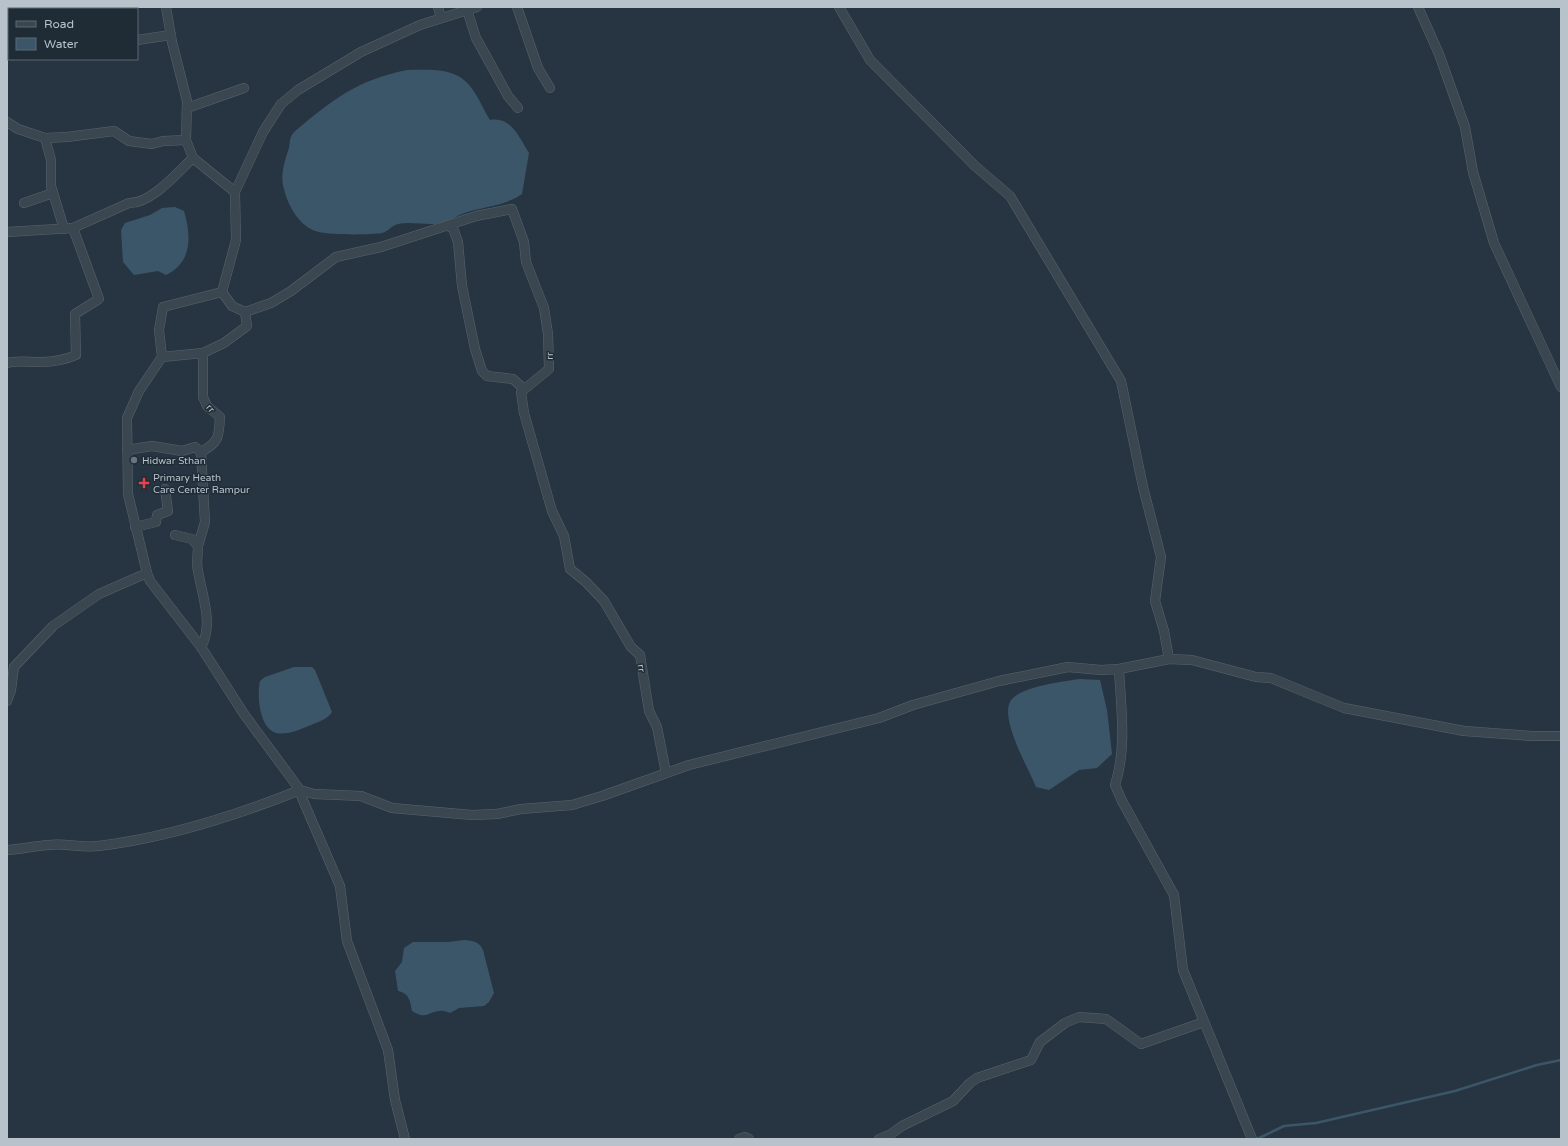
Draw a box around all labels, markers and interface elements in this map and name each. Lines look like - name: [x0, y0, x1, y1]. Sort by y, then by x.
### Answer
- legend: [8, 8, 138, 60]
- text: Road: [44, 17, 74, 31]
- text: Water: [44, 37, 79, 51]
- street label: rr: [544, 352, 556, 360]
- street label: rr: [203, 402, 217, 416]
- marker: Hidwar Sthan: [129, 455, 139, 465]
- place label: Hidwar Sthan: [142, 455, 206, 467]
- place label: Primary Heath Care Center Rampur: [153, 472, 250, 496]
- marker: Primary Heath Care Center Rampur: [138, 477, 150, 489]
- street label: rr: [634, 663, 648, 673]

